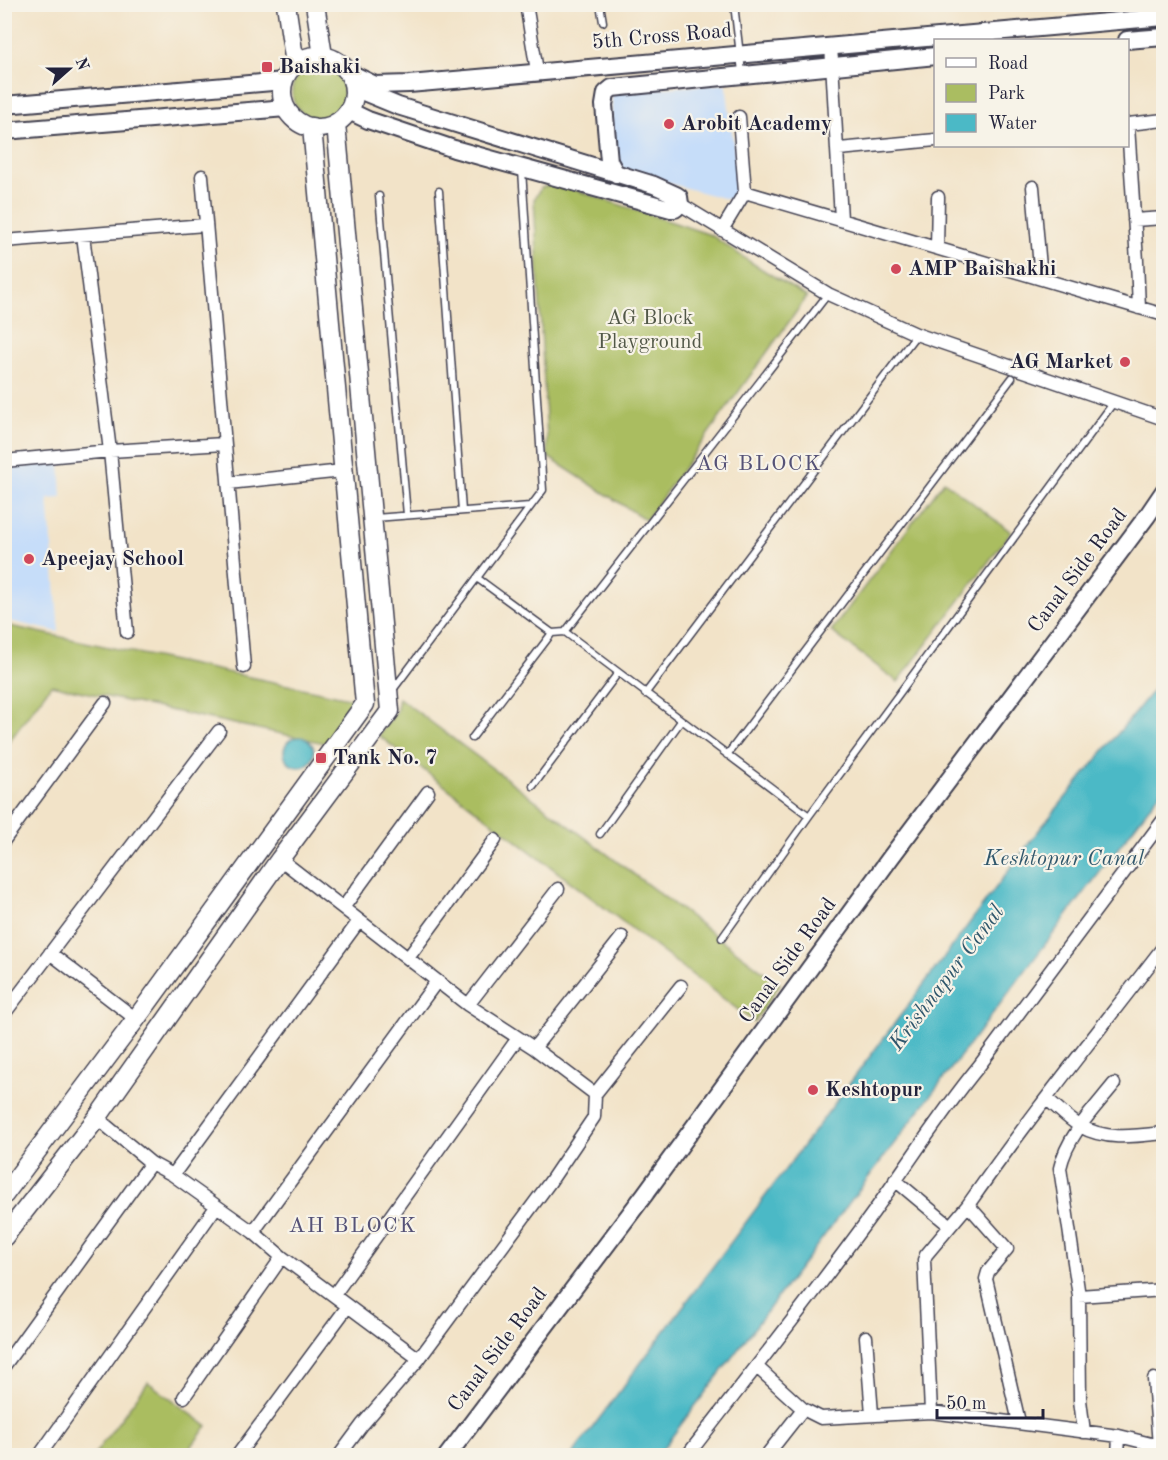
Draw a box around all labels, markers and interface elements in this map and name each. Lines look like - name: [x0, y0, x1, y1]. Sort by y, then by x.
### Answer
- street label: 5th Cross Road: [591, 20, 733, 54]
- north arrow: [39, 39, 99, 99]
- legend: [934, 39, 1129, 147]
- text: Road: [988, 55, 1028, 73]
- text: N: [71, 56, 91, 74]
- place label: Baishaki: [279, 57, 360, 78]
- marker: Baishaki: [260, 60, 274, 74]
- text: Park: [988, 85, 1025, 103]
- place label: Arobit Academy: [681, 114, 832, 135]
- text: Water: [988, 115, 1037, 133]
- marker: Arobit Academy: [662, 117, 676, 131]
- place label: AMP Baishakhi: [908, 259, 1056, 280]
- marker: AMP Baishakhi: [889, 262, 903, 276]
- park label: AG Block Playground: [598, 308, 703, 353]
- place label: AG Market: [1009, 352, 1113, 373]
- marker: AG Market: [1118, 355, 1132, 369]
- district label: AG BLOCK: [696, 453, 822, 475]
- street label: Canal Side Road: [1025, 505, 1131, 637]
- place label: Apeejay School: [41, 549, 184, 570]
- marker: Apeejay School: [22, 552, 36, 566]
- place label: Tank No. 7: [333, 748, 438, 769]
- marker: Tank No. 7: [314, 751, 328, 765]
- water label: Keshtopur Canal: [983, 848, 1145, 870]
- street label: Canal Side Road: [736, 894, 841, 1028]
- water label: Krishnapur Canal: [885, 901, 1009, 1056]
- place label: Keshtopur: [825, 1080, 922, 1101]
- marker: Keshtopur: [806, 1083, 820, 1097]
- district label: AH BLOCK: [289, 1215, 418, 1237]
- street label: Canal Side Road: [445, 1284, 551, 1416]
- scale bar: [937, 1382, 1044, 1420]
- text: 50 m: [946, 1395, 986, 1413]

